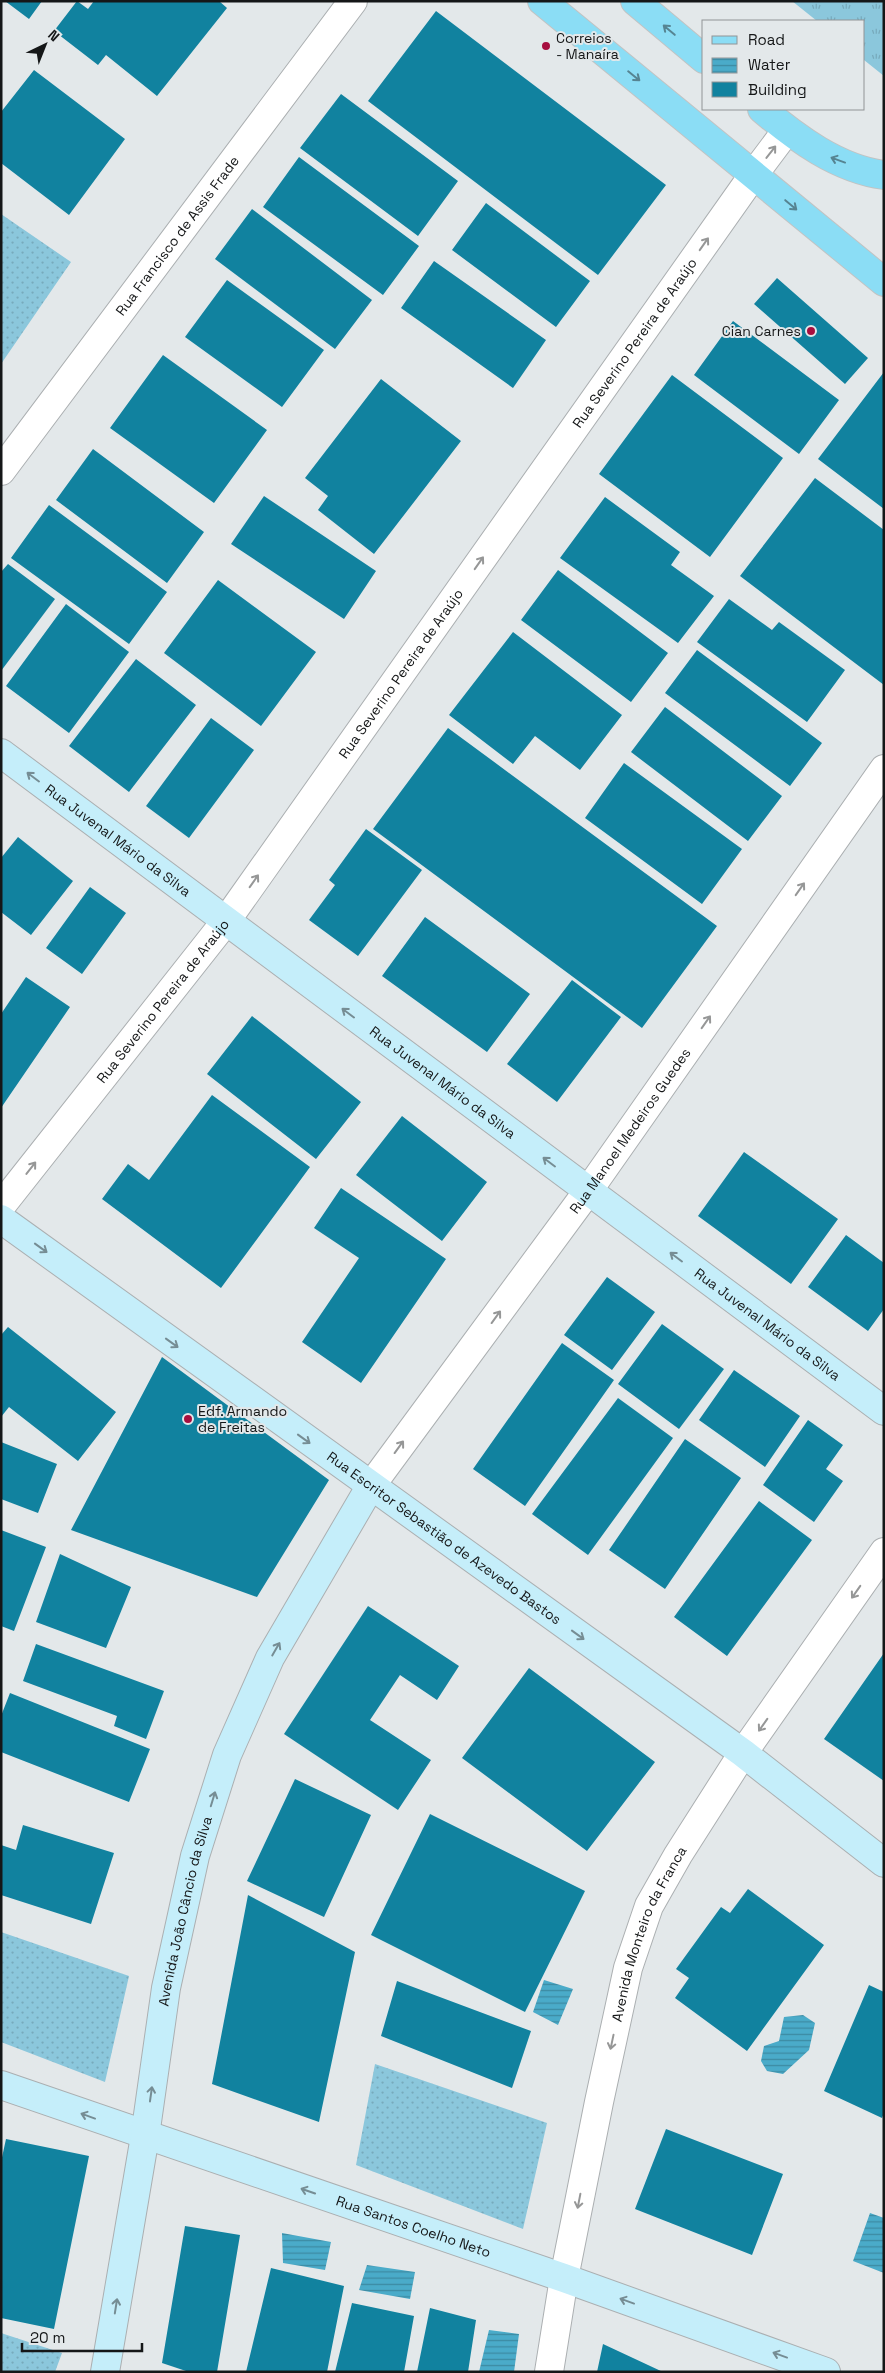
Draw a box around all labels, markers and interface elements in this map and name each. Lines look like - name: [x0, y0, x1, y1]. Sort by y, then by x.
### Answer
- north arrow: [20, 20, 70, 70]
- legend: [702, 20, 865, 110]
- one-way arrow: [663, 25, 676, 36]
- text: N: [44, 26, 63, 45]
- place label: Correios - Manaíra: [556, 29, 619, 63]
- text: Road: [748, 30, 785, 49]
- marker: Correios - Manaíra: [540, 40, 552, 52]
- text: Water: [748, 55, 791, 74]
- one-way arrow: [627, 71, 640, 82]
- text: Building: [748, 80, 807, 99]
- one-way arrow: [765, 146, 776, 159]
- street label: Rua Francisco de Assis Frade: [112, 152, 243, 319]
- one-way arrow: [830, 155, 846, 164]
- one-way arrow: [785, 200, 798, 211]
- one-way arrow: [699, 238, 709, 252]
- street label: Rua Severino Pereira de Araújo: [568, 254, 701, 431]
- place label: Cian Carnes: [722, 322, 801, 340]
- marker: Cian Carnes: [805, 325, 817, 337]
- one-way arrow: [474, 556, 484, 570]
- street label: Rua Severino Pereira de Araújo: [335, 585, 467, 762]
- one-way arrow: [27, 771, 40, 782]
- street label: Rua Juvenal Mário da Silva: [41, 780, 195, 901]
- one-way arrow: [249, 875, 259, 889]
- one-way arrow: [795, 882, 805, 896]
- street label: Rua Severino Pereira de Araújo: [92, 916, 233, 1087]
- one-way arrow: [342, 1007, 355, 1018]
- one-way arrow: [701, 1015, 711, 1029]
- street label: Rua Juvenal Mário da Silva: [366, 1022, 519, 1143]
- street label: Rua Manoel Medeiros Guedes: [565, 1044, 695, 1217]
- one-way arrow: [542, 1157, 556, 1167]
- one-way arrow: [26, 1162, 37, 1175]
- one-way arrow: [34, 1243, 48, 1253]
- one-way arrow: [670, 1251, 683, 1262]
- street label: Rua Juvenal Mário da Silva: [691, 1264, 844, 1385]
- one-way arrow: [490, 1311, 501, 1324]
- one-way arrow: [165, 1338, 179, 1348]
- place label: Edf. Armando de Freitas: [198, 1402, 287, 1436]
- marker: Edf. Armando de Freitas: [182, 1413, 194, 1425]
- one-way arrow: [297, 1433, 310, 1444]
- one-way arrow: [394, 1441, 404, 1455]
- street label: Rua Escritor Sebastião de Azevedo Bastos: [323, 1448, 565, 1628]
- one-way arrow: [851, 1585, 861, 1599]
- one-way arrow: [571, 1630, 585, 1640]
- one-way arrow: [271, 1643, 281, 1657]
- one-way arrow: [758, 1718, 768, 1732]
- one-way arrow: [209, 1791, 218, 1807]
- street label: Avenida João Câncio da Silva: [155, 1814, 216, 2007]
- street label: Avenida Monteiro da Franca: [608, 1843, 690, 2023]
- one-way arrow: [607, 2034, 616, 2050]
- one-way arrow: [146, 2087, 156, 2103]
- one-way arrow: [81, 2111, 96, 2120]
- one-way arrow: [301, 2186, 316, 2195]
- street label: Rua Santos Coelho Neto: [334, 2192, 493, 2261]
- one-way arrow: [574, 2193, 584, 2209]
- one-way arrow: [620, 2296, 635, 2305]
- one-way arrow: [111, 2299, 121, 2315]
- scale bar: [22, 2320, 142, 2352]
- text: 20 m: [30, 2328, 65, 2347]
- one-way arrow: [773, 2350, 788, 2359]

